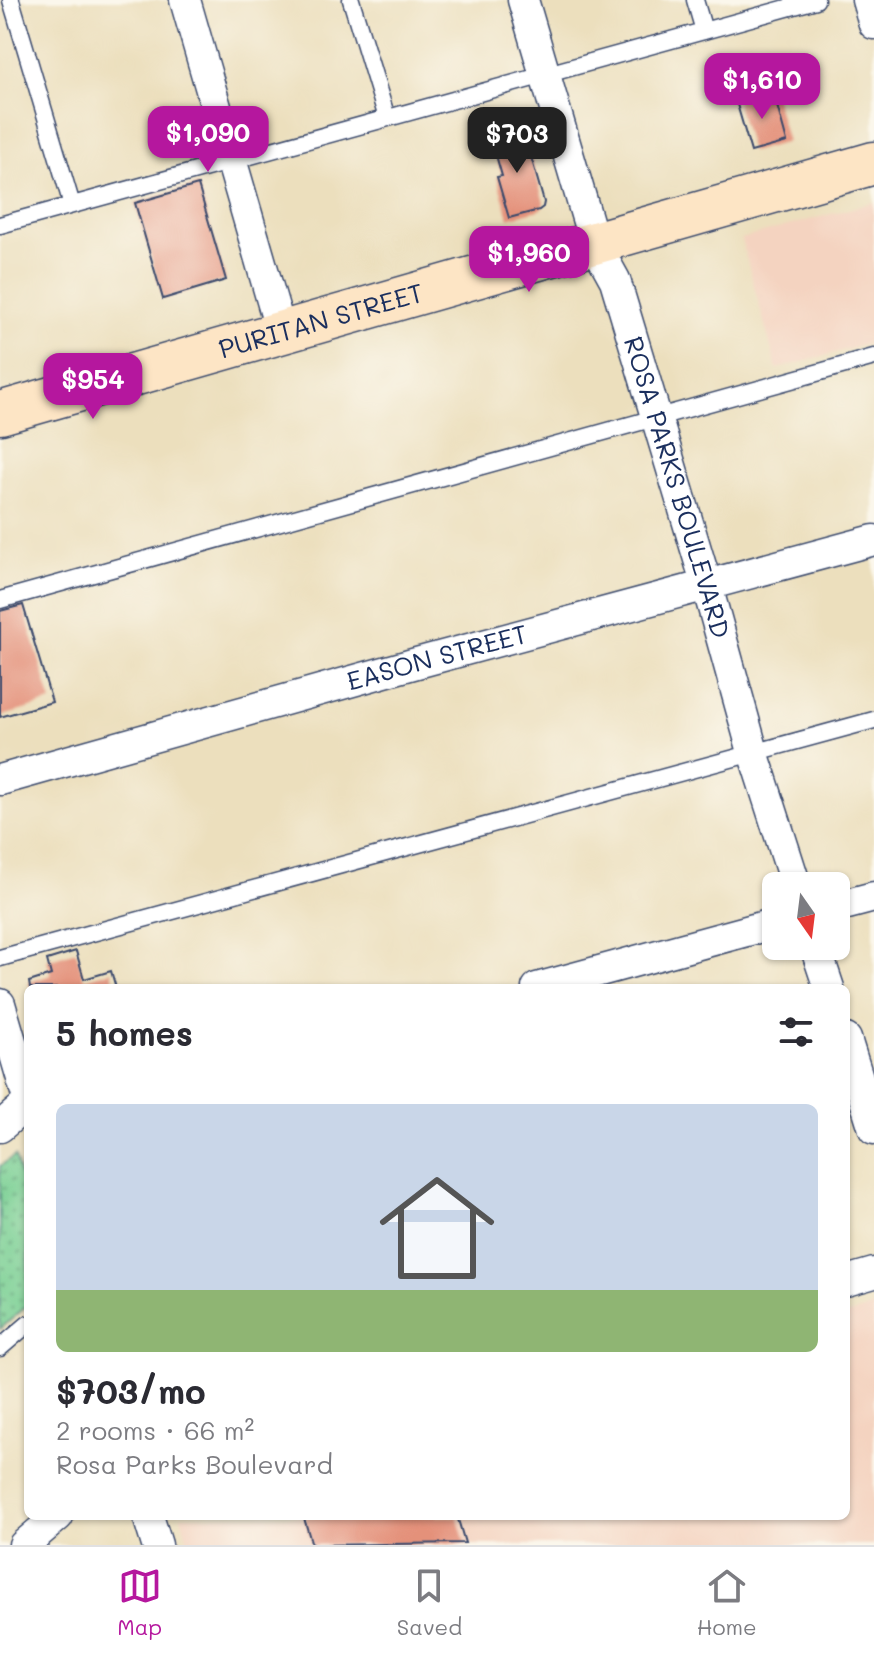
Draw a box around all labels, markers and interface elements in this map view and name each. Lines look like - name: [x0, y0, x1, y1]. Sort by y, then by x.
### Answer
- pin: $1,610: [697, 53, 827, 121]
- text: $1,610: [722, 62, 802, 96]
- pin: $1,090: [143, 106, 273, 174]
- pin: $703: [470, 107, 564, 175]
- text: $1,090: [166, 115, 250, 149]
- text: $703: [486, 116, 548, 150]
- pin: $1,960: [464, 226, 594, 294]
- text: $1,960: [487, 235, 571, 269]
- street label: PURITAN STREET: [215, 275, 427, 366]
- street label: ROSA PARKS BOULEVARD: [617, 332, 739, 642]
- pin: $954: [46, 353, 140, 421]
- text: $954: [61, 362, 125, 396]
- street label: EASON STREET: [343, 616, 531, 698]
- north arrow: [762, 872, 850, 960]
- map controls: [762, 872, 850, 960]
- text: 5 homes: [56, 1010, 193, 1055]
- icon: filters: [774, 1010, 818, 1054]
- icon: home: [365, 1156, 509, 1300]
- text: $703/mo: [56, 1368, 206, 1413]
- text: 2 rooms · 66 m²: [56, 1413, 254, 1447]
- text: Rosa Parks Boulevard: [56, 1447, 333, 1481]
- tab: Map: [117, 1564, 162, 1641]
- tab: Saved: [397, 1564, 462, 1641]
- tab: Home: [697, 1564, 757, 1641]

